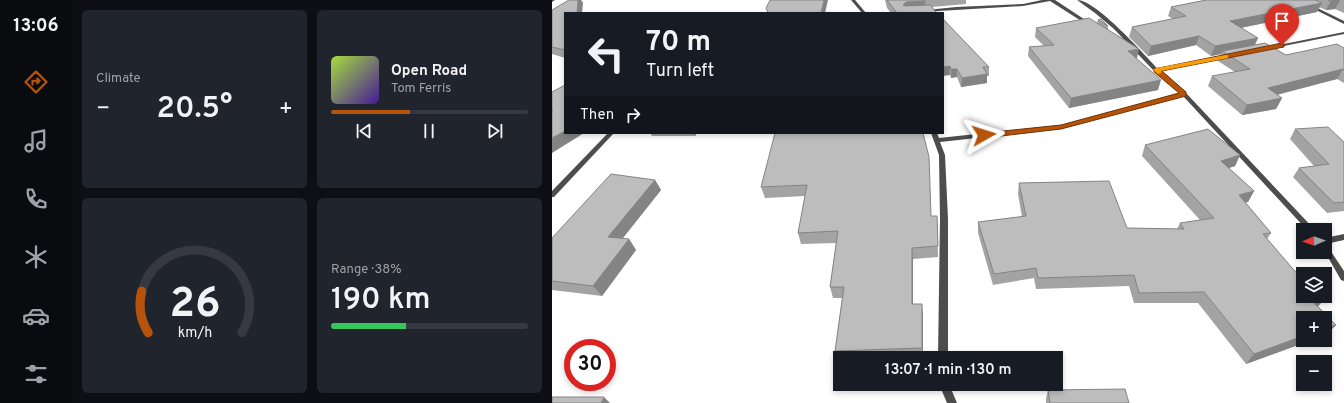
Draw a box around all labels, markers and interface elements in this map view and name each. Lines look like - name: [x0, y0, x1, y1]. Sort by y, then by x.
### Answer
- pin: [1265, 4, 1299, 45]
- icon: arrive: [1271, 10, 1293, 32]
- text: 13:06: [13, 15, 59, 38]
- text: 70 m: [646, 25, 711, 61]
- icon: left: [580, 28, 632, 80]
- text: Turn left: [646, 60, 714, 83]
- text: Open Road: [391, 62, 467, 81]
- icon: directions: [22, 68, 50, 96]
- text: Climate: [96, 71, 141, 87]
- text: Tom Ferris: [391, 81, 451, 97]
- text: 20.5°: [157, 91, 232, 128]
- text: −: [96, 96, 110, 123]
- text: +: [279, 96, 293, 123]
- icon: right: [622, 104, 644, 126]
- text: Then: [580, 106, 614, 125]
- position arrow: [963, 114, 1005, 156]
- icon: previous: [353, 120, 375, 142]
- icon: pause: [418, 120, 440, 142]
- icon: next: [484, 120, 506, 142]
- icon: music: [22, 127, 50, 155]
- icon: phone: [22, 185, 50, 213]
- north arrow: [1296, 223, 1332, 259]
- map controls: [1296, 223, 1332, 391]
- icon: climate: [22, 243, 50, 271]
- text: Range · 38%: [331, 262, 401, 278]
- button: layers: [1296, 267, 1332, 303]
- text: 26: [169, 279, 220, 332]
- text: 190 km: [331, 282, 431, 319]
- icon: car: [22, 302, 50, 330]
- button: +: [1296, 311, 1332, 347]
- text: km/h: [177, 324, 212, 342]
- speed limit sign: 30: [564, 339, 616, 391]
- button: −: [1296, 355, 1332, 391]
- icon: filters: [22, 360, 50, 388]
- text: 13:07 · 1 min · 130 m: [885, 361, 1011, 380]

